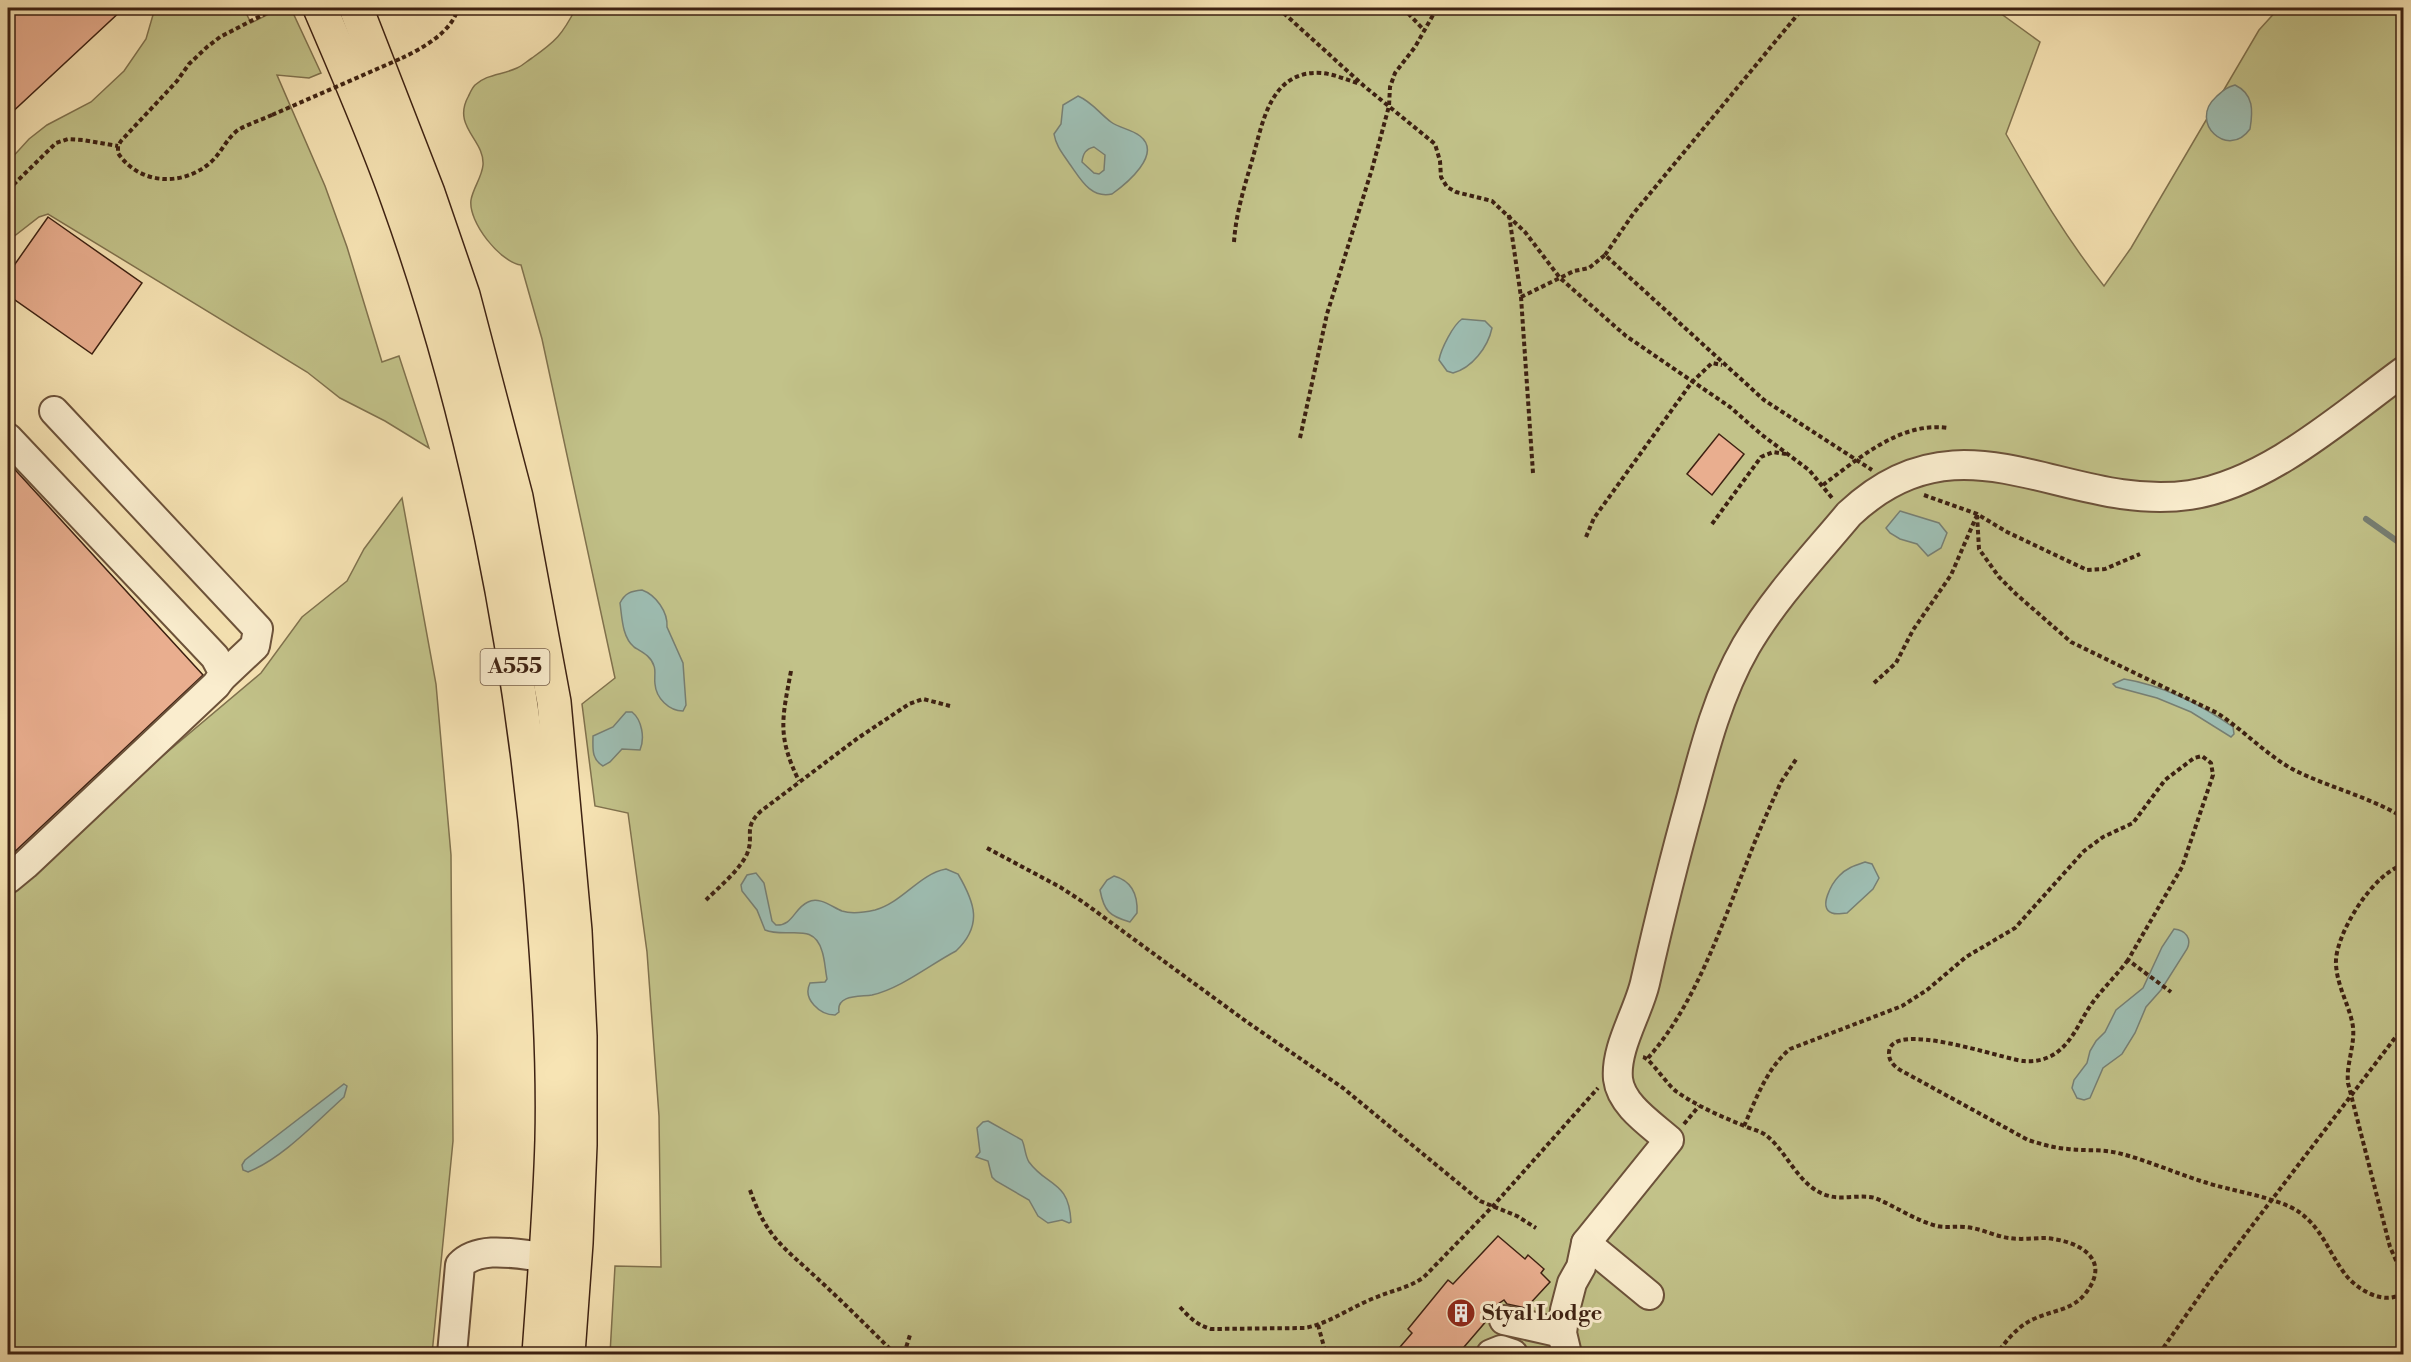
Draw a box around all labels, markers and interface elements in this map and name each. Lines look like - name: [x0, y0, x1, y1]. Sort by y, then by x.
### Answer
- road number: A555: [480, 649, 550, 685]
- building icon: Styal Lodge: [1445, 1297, 1477, 1329]
- place label: Styal Lodge: [1482, 1300, 1602, 1327]

